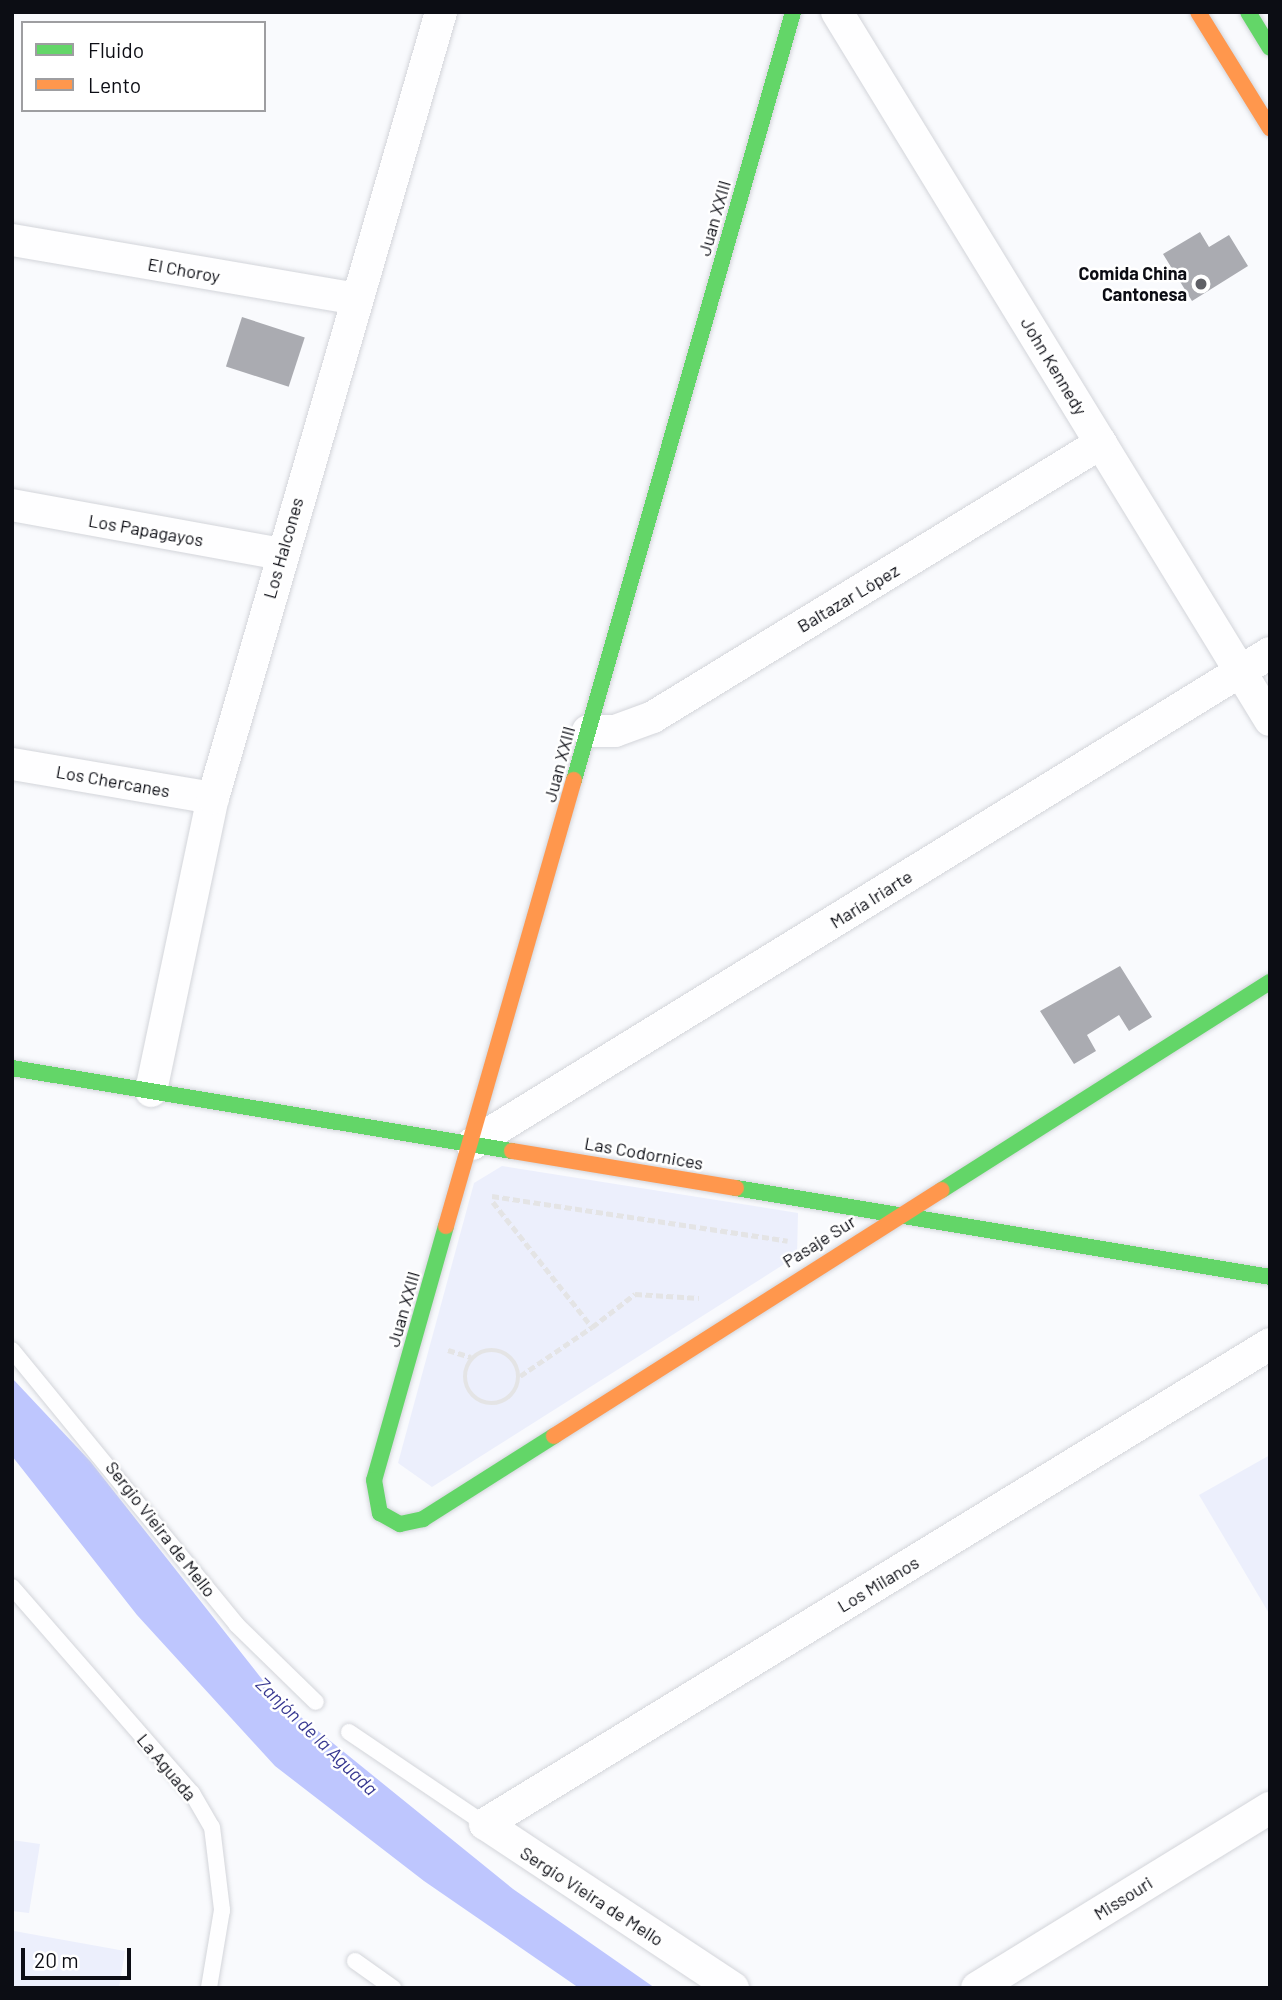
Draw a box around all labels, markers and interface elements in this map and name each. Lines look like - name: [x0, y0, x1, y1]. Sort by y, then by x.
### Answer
- legend: [21, 21, 266, 112]
- text: Fluido: [88, 37, 144, 62]
- text: Lento: [88, 72, 141, 97]
- street label: Juan XXIII: [693, 178, 735, 258]
- street label: El Choroy: [146, 253, 222, 287]
- place label: Comida China Cantonesa: [1078, 263, 1187, 306]
- marker: Comida China Cantonesa: [1193, 276, 1209, 292]
- street label: John Kennedy: [1016, 313, 1092, 419]
- street label: Los Halcones: [258, 495, 308, 601]
- street label: Los Papagayos: [87, 509, 205, 551]
- street label: Baltazar López: [793, 559, 903, 637]
- street label: Juan XXIII: [539, 724, 579, 804]
- street label: Los Chercanes: [54, 760, 172, 802]
- street label: María Iriarte: [826, 865, 916, 933]
- street label: Las Codornices: [583, 1132, 705, 1174]
- street label: Pasaje Sur: [779, 1210, 859, 1272]
- street label: Juan XXIII: [382, 1269, 424, 1349]
- street label: Sergio Vieira de Mello: [101, 1457, 221, 1601]
- street label: Los Milanos: [833, 1551, 923, 1617]
- water label: Zanjón de la Aguada: [251, 1672, 383, 1800]
- street label: La Aguada: [133, 1729, 201, 1805]
- street label: Sergio Vieira de Mello: [516, 1842, 668, 1950]
- street label: Missouri: [1090, 1872, 1156, 1924]
- scale bar: [24, 1934, 135, 1978]
- text: 20 m: [34, 1947, 79, 1972]

